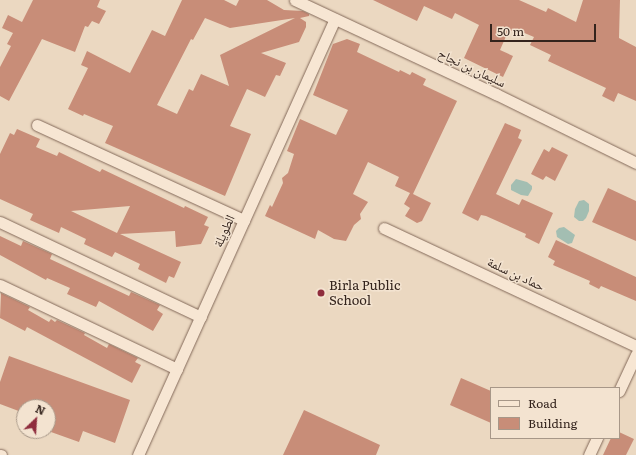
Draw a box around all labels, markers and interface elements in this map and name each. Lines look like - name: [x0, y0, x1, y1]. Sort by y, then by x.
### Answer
- scale bar: [492, 16, 598, 42]
- text: 50 m: [497, 22, 524, 40]
- street label: سليمان بن نجاح: [436, 46, 508, 90]
- street label: الطويلة: [210, 212, 238, 250]
- street label: حماد بن سلمة: [485, 254, 547, 294]
- place label: Birla Public School: [329, 278, 400, 309]
- marker: Birla Public School: [316, 288, 326, 298]
- legend: [490, 387, 620, 439]
- text: Road: [528, 394, 557, 412]
- north arrow: [16, 399, 56, 439]
- text: N: [33, 400, 48, 418]
- text: Building: [528, 414, 577, 432]

